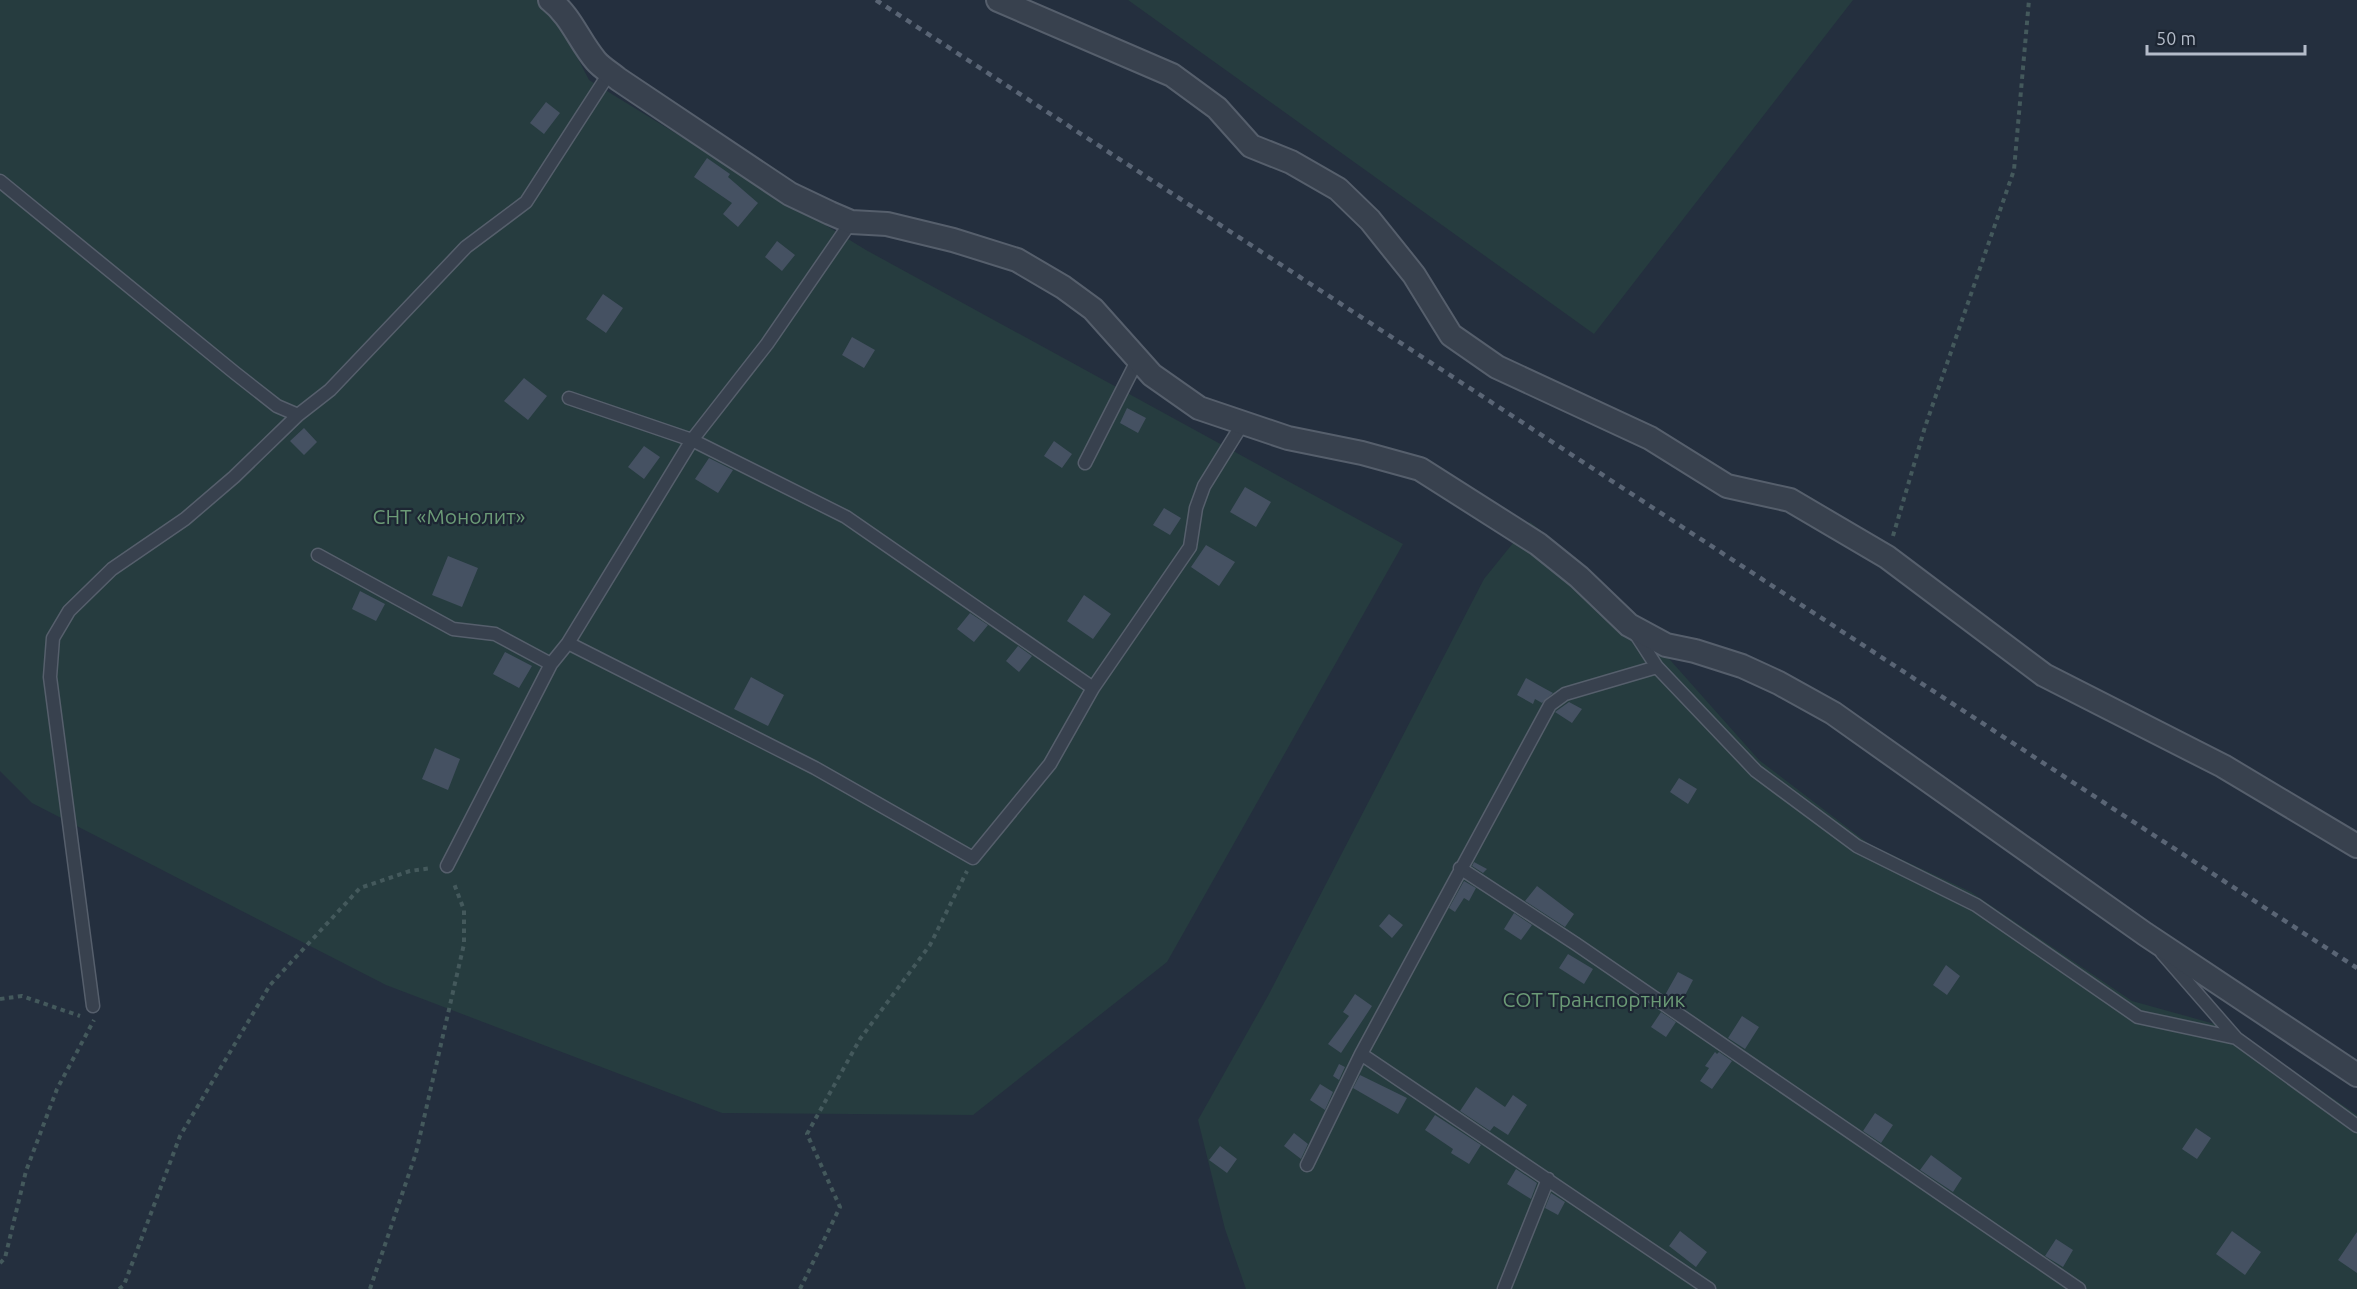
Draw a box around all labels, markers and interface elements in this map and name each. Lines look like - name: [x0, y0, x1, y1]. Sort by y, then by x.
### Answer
- scale bar: [2147, 18, 2304, 56]
- text: 50 m: [2156, 28, 2196, 48]
- park label: СНТ «Монолит»: [373, 504, 526, 528]
- park label: СОТ Транспортник: [1503, 987, 1686, 1011]

